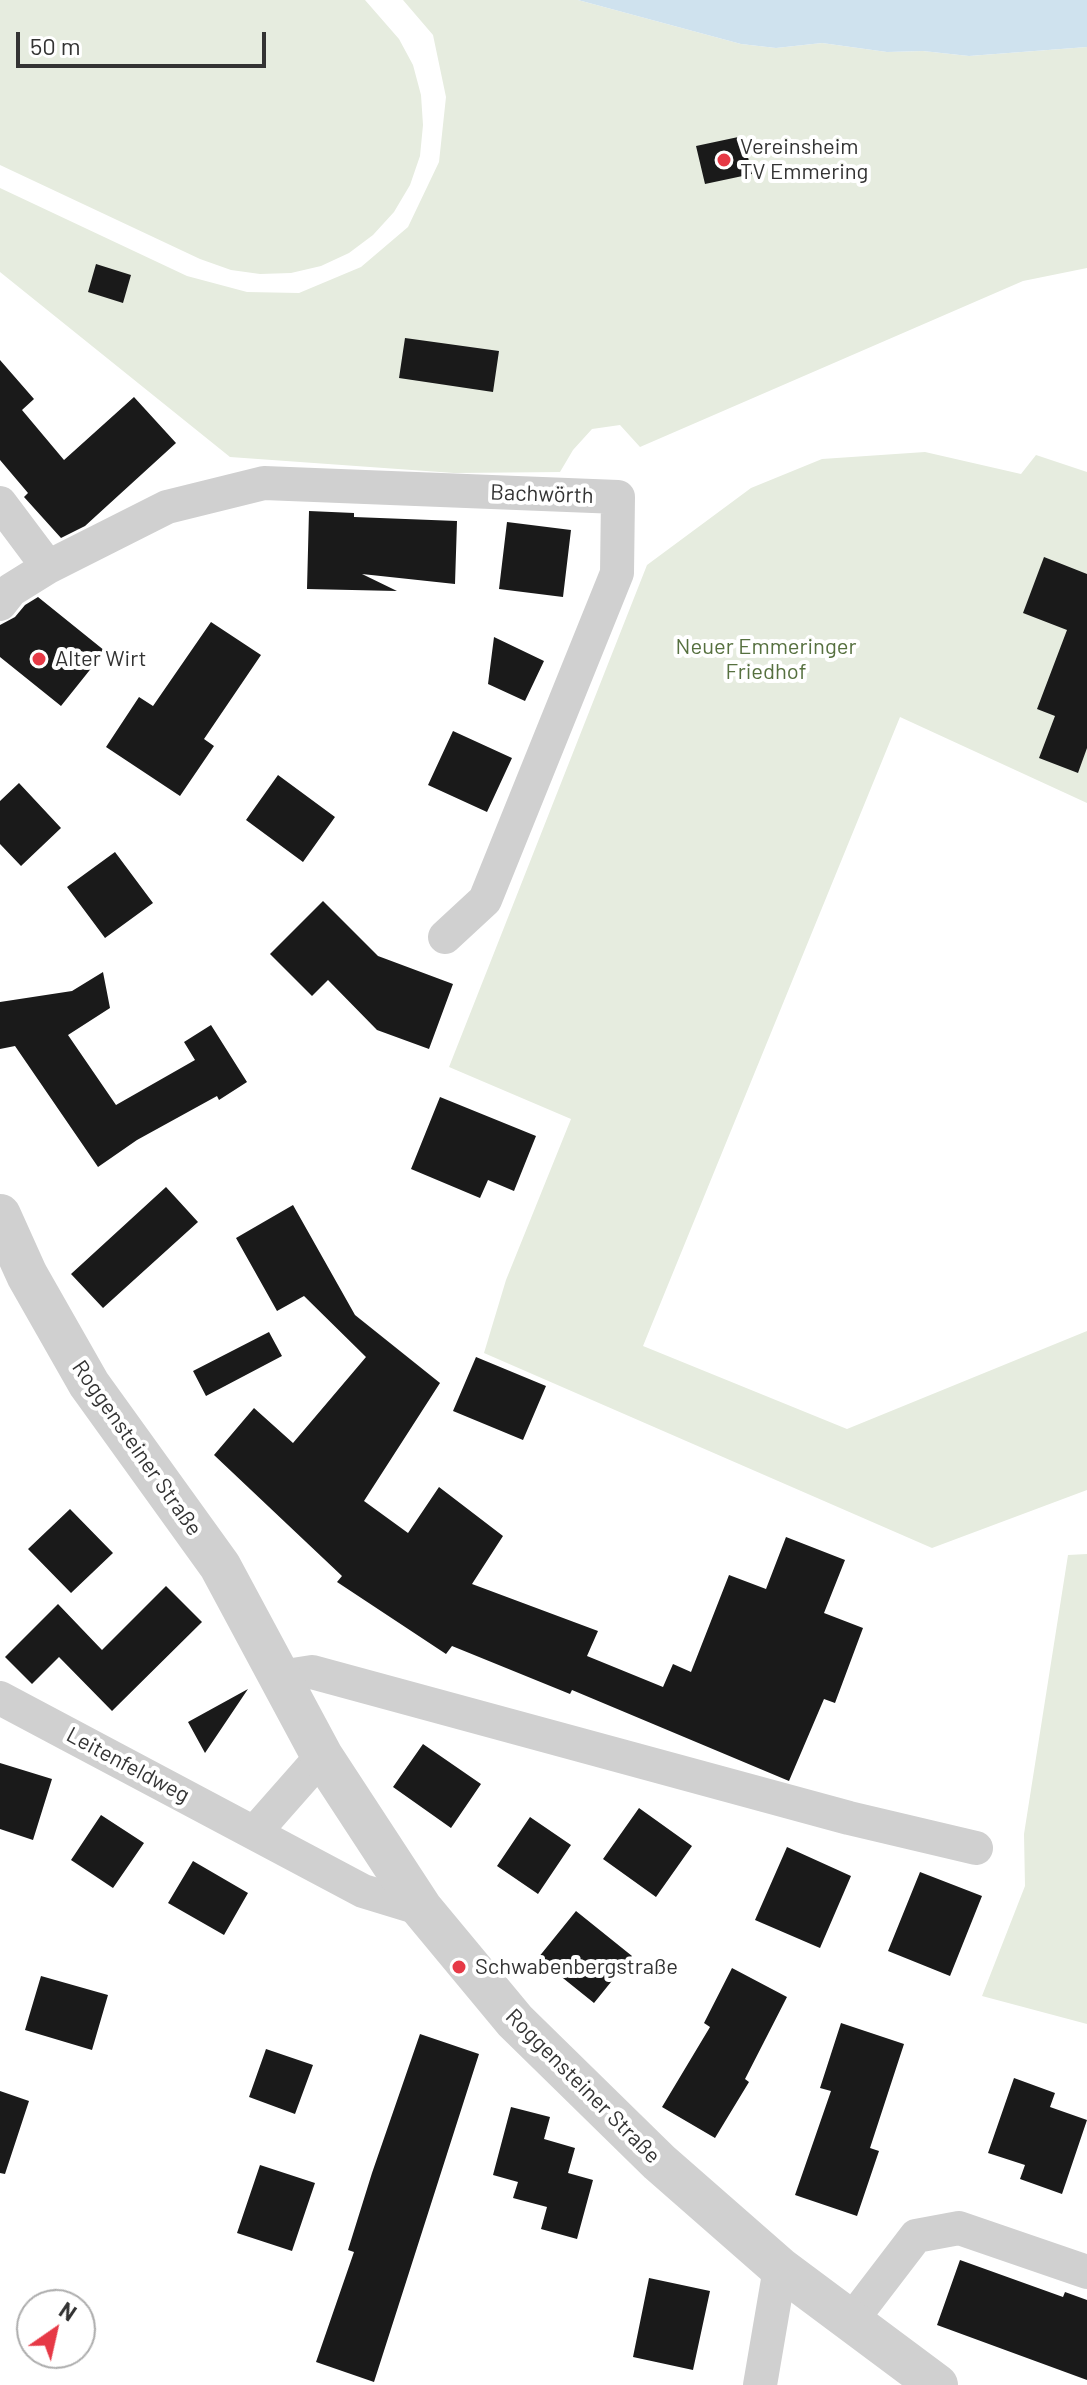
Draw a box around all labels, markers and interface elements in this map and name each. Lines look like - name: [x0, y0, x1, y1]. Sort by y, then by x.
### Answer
- scale bar: [20, 16, 270, 66]
- text: 50 m: [30, 31, 81, 60]
- place label: Vereinsheim TV Emmering: [740, 134, 868, 186]
- marker: Vereinsheim TV Emmering: [715, 151, 733, 169]
- street label: Bachwörth: [490, 479, 594, 509]
- park label: Neuer Emmeringer Friedhof: [676, 634, 856, 686]
- place label: Alter Wirt: [55, 646, 146, 672]
- marker: Alter Wirt: [30, 650, 48, 668]
- street label: Roggensteiner Straße: [67, 1355, 207, 1541]
- street label: Leitenfeldweg: [62, 1721, 194, 1809]
- place label: Schwabenbergstraße: [475, 1954, 678, 1980]
- marker: Schwabenbergstraße: [450, 1958, 468, 1976]
- street label: Roggensteiner Straße: [500, 2003, 666, 2169]
- north arrow: [16, 2289, 96, 2369]
- text: N: [55, 2296, 82, 2326]

